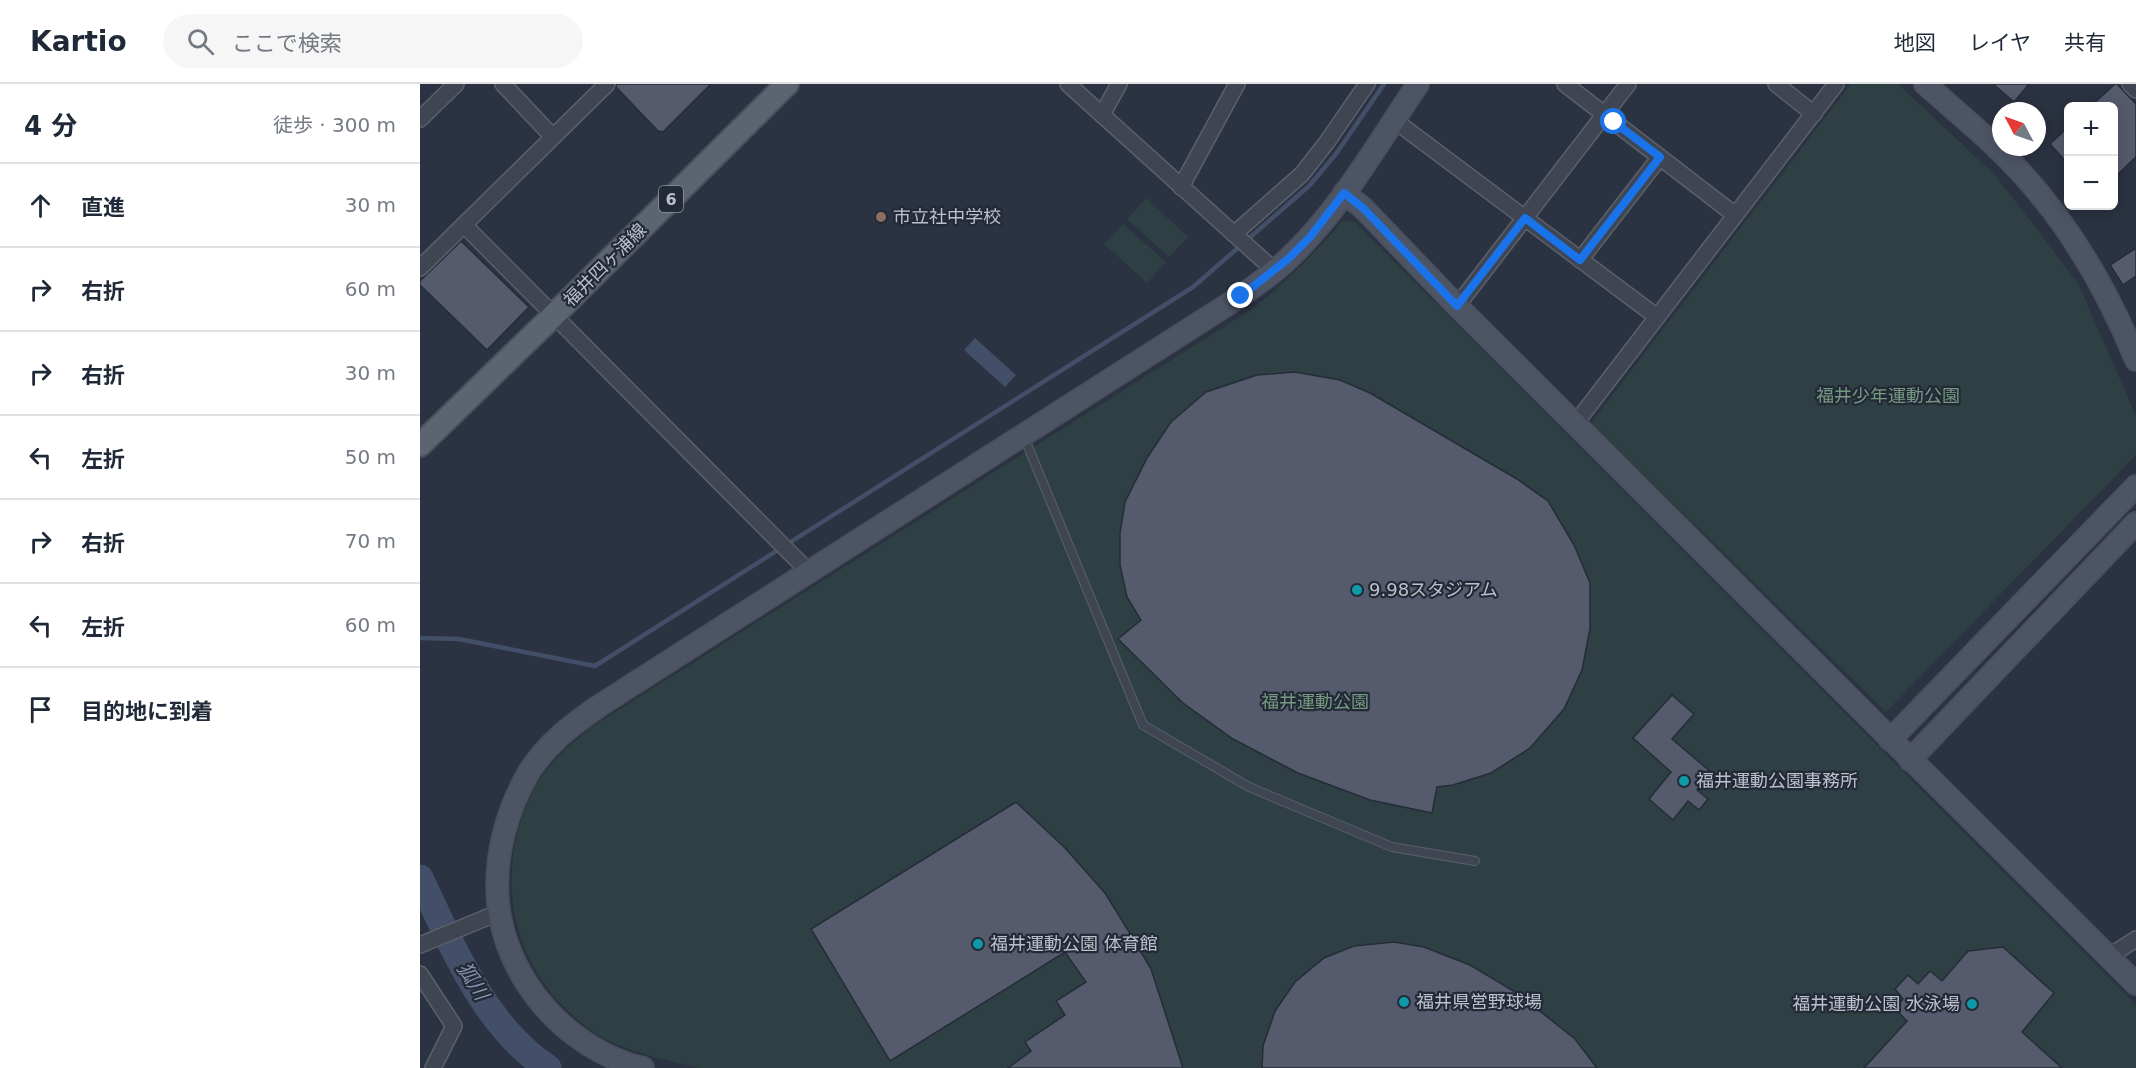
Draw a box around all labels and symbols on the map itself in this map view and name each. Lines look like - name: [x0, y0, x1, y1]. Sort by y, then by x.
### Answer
- north arrow: [1992, 102, 2046, 156]
- route start: [1600, 108, 1626, 134]
- road number: 6: [659, 186, 683, 212]
- place label: 市立社中学校: [893, 206, 1001, 227]
- marker: 市立社中学校: [874, 210, 888, 224]
- street label: 福井四ヶ浦線: [559, 219, 650, 310]
- route end: [1227, 282, 1253, 308]
- park label: 福井少年運動公園: [1816, 385, 1960, 406]
- place label: 9.98スタジアム: [1369, 579, 1498, 600]
- marker: 9.98スタジアム: [1350, 583, 1364, 597]
- park label: 福井運動公園: [1261, 691, 1369, 712]
- place label: 福井運動公園事務所: [1696, 770, 1858, 791]
- marker: 福井運動公園事務所: [1677, 774, 1691, 788]
- place label: 福井運動公園 体育館: [990, 933, 1158, 954]
- marker: 福井運動公園 体育館: [971, 937, 985, 951]
- water label: 狐川: [452, 958, 495, 1006]
- place label: 福井県営野球場: [1416, 991, 1542, 1012]
- place label: 福井運動公園 水泳場: [1792, 993, 1960, 1014]
- marker: 福井県営野球場: [1397, 995, 1411, 1009]
- marker: 福井運動公園 水泳場: [1965, 997, 1979, 1011]

